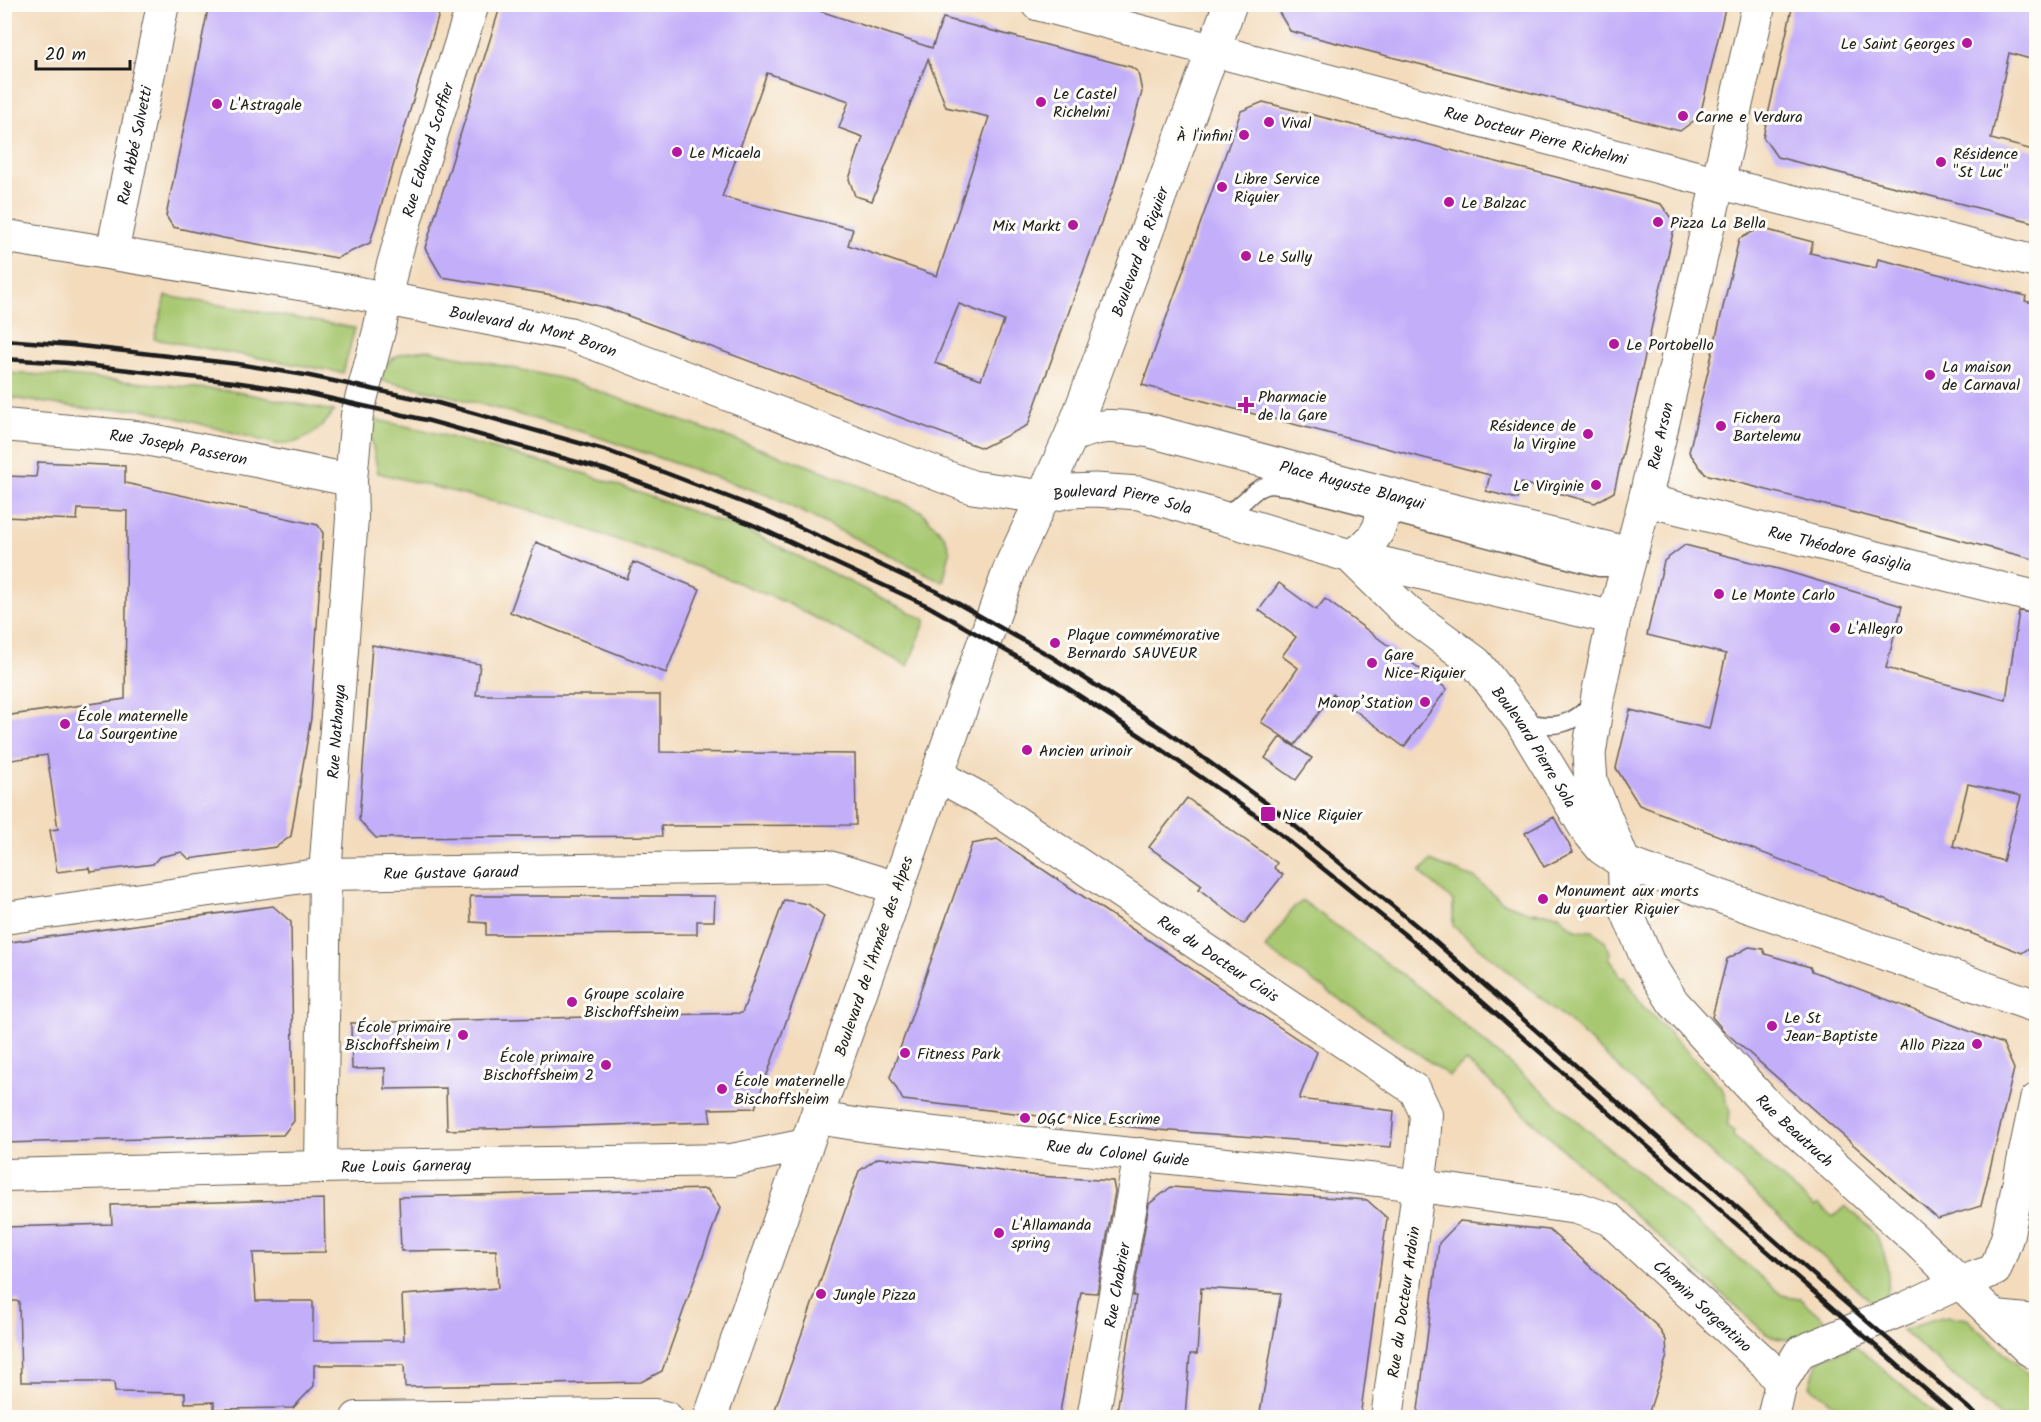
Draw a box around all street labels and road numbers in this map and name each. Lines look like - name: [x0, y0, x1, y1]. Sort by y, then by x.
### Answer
- street label: Rue Edouard Scoffier: [396, 78, 462, 220]
- street label: Rue Abbé Salvetti: [111, 83, 160, 207]
- street label: Rue Docteur Pierre Richelmi: [1441, 101, 1631, 173]
- street label: Boulevard de Riquier: [1106, 182, 1177, 320]
- street label: Boulevard du Mont Boron: [447, 300, 620, 365]
- street label: Rue Arson: [1641, 400, 1681, 472]
- street label: Rue Joseph Passeron: [108, 424, 250, 473]
- street label: Place Auguste Blanqui: [1276, 455, 1429, 517]
- street label: Boulevard Pierre Sola: [1051, 479, 1195, 522]
- street label: Rue Théodore Gasiglia: [1765, 520, 1914, 580]
- street label: Boulevard Pierre Sola: [1484, 681, 1582, 813]
- street label: Rue Nathanya: [321, 683, 353, 780]
- street label: Boulevard de l'Armée des Alpes: [828, 853, 921, 1060]
- street label: Rue Gustave Garaud: [383, 860, 520, 887]
- street label: Rue du Docteur Ciais: [1152, 909, 1284, 1009]
- street label: Rue Beautruch: [1749, 1089, 1839, 1174]
- street label: Rue du Colonel Guide: [1045, 1134, 1190, 1174]
- street label: Rue Louis Garneray: [341, 1153, 472, 1181]
- street label: Rue du Docteur Ardoin: [1381, 1225, 1427, 1380]
- street label: Rue Chabrier: [1098, 1239, 1138, 1330]
- street label: Chemin Sorgentino: [1647, 1254, 1757, 1359]

